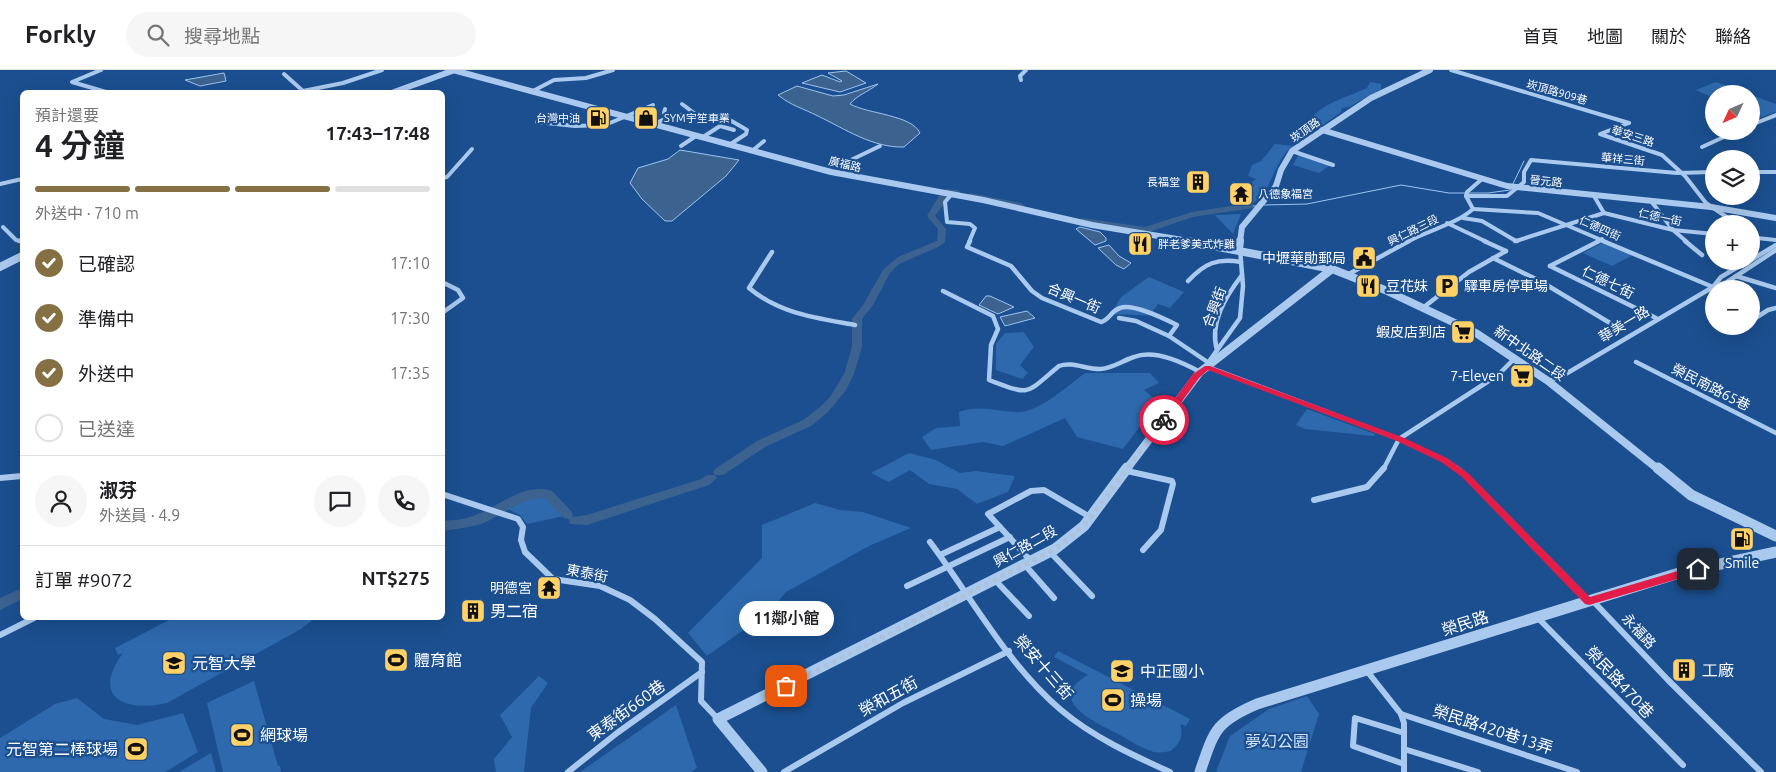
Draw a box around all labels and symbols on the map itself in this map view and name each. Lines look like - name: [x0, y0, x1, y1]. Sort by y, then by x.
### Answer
- street label: 崁頂路909巷: [1525, 78, 1589, 106]
- north arrow: [1705, 85, 1760, 140]
- fuel station icon: 台灣中油: [585, 105, 611, 131]
- shop icon: SYM宇笙車業: [633, 105, 659, 131]
- place label: 台灣中油: [536, 112, 580, 124]
- place label: SYM宇笙車業: [664, 112, 730, 124]
- street label: 崁頂路: [1288, 116, 1322, 144]
- street label: 華安三路: [1610, 123, 1656, 149]
- street label: 華祥三街: [1601, 151, 1645, 167]
- street label: 廣福路: [828, 154, 862, 174]
- building icon: 長福堂: [1185, 169, 1211, 195]
- street label: 晉元路: [1529, 173, 1563, 189]
- place label: 長福堂: [1147, 176, 1180, 188]
- temple icon: 八德象福宮: [1228, 181, 1254, 207]
- place label: 八德象福宮: [1258, 188, 1313, 200]
- street label: 仁德一街: [1637, 207, 1683, 227]
- street label: 興仁路三段: [1386, 213, 1440, 247]
- street label: 仁德四街: [1577, 214, 1623, 242]
- restaurant icon: 胖老爹美式炸雞: [1127, 231, 1153, 257]
- place label: 胖老爹美式炸雞: [1158, 238, 1235, 250]
- public building icon: 中壢華勛郵局: [1351, 245, 1377, 271]
- place label: 中壢華勛郵局: [1262, 250, 1346, 266]
- street label: 仁德七街: [1579, 263, 1637, 301]
- restaurant icon: 豆花妹: [1355, 273, 1381, 299]
- parking icon: 驛車房停車場: [1434, 273, 1460, 299]
- place label: 豆花妹: [1386, 278, 1428, 294]
- place label: 驛車房停車場: [1464, 278, 1548, 294]
- street label: 合興一街: [1045, 280, 1103, 316]
- street label: 合興街: [1199, 285, 1229, 329]
- street label: 華美一路: [1596, 303, 1652, 345]
- supermarket icon: 蝦皮店到店: [1450, 319, 1476, 345]
- street label: 新中北路二段: [1491, 322, 1569, 384]
- place label: 蝦皮店到店: [1376, 324, 1446, 340]
- street label: 榮民南路65巷: [1669, 360, 1753, 414]
- supermarket icon: 7-Eleven: [1509, 363, 1535, 389]
- place label: 7-Eleven: [1450, 368, 1504, 384]
- courier: [1139, 395, 1189, 445]
- street label: 興仁路二段: [991, 522, 1059, 570]
- fuel station icon: Smile: [1729, 526, 1755, 552]
- pin: [1677, 548, 1719, 590]
- place label: Smile: [1725, 555, 1759, 571]
- street label: 東泰街: [565, 561, 609, 585]
- temple icon: 明德宮: [536, 575, 562, 601]
- place label: 明德宮: [490, 580, 532, 596]
- building icon: 男二宿: [460, 598, 486, 624]
- callout: 11鄰小館: [738, 601, 834, 636]
- place label: 男二宿: [490, 602, 538, 620]
- street label: 榮民路: [1439, 607, 1491, 639]
- street label: 永福路: [1619, 610, 1659, 652]
- street label: 榮安十三街: [1011, 631, 1077, 703]
- street label: 榮民路470巷: [1582, 643, 1658, 721]
- sports icon: 體育館: [383, 647, 409, 673]
- school or university icon: 元智大學: [161, 650, 187, 676]
- place label: 體育館: [414, 651, 462, 669]
- place label: 元智大學: [192, 654, 256, 672]
- building icon: 工廠: [1671, 657, 1697, 683]
- school or university icon: 中正國小: [1109, 658, 1135, 684]
- place label: 工廠: [1702, 661, 1734, 679]
- place label: 中正國小: [1140, 662, 1204, 680]
- pin: [765, 665, 807, 707]
- street label: 榮和五街: [856, 673, 920, 719]
- street label: 東泰街660巷: [584, 676, 668, 744]
- sports icon: 操場: [1100, 687, 1126, 713]
- place label: 操場: [1130, 691, 1162, 709]
- street label: 榮民路420巷13弄: [1431, 701, 1555, 757]
- sports icon: 網球場: [229, 722, 255, 748]
- place label: 網球場: [260, 726, 308, 744]
- park label: 夢幻公園: [1245, 732, 1309, 750]
- sports icon: 元智第二棒球場: [123, 736, 149, 762]
- place label: 元智第二棒球場: [6, 740, 118, 758]

